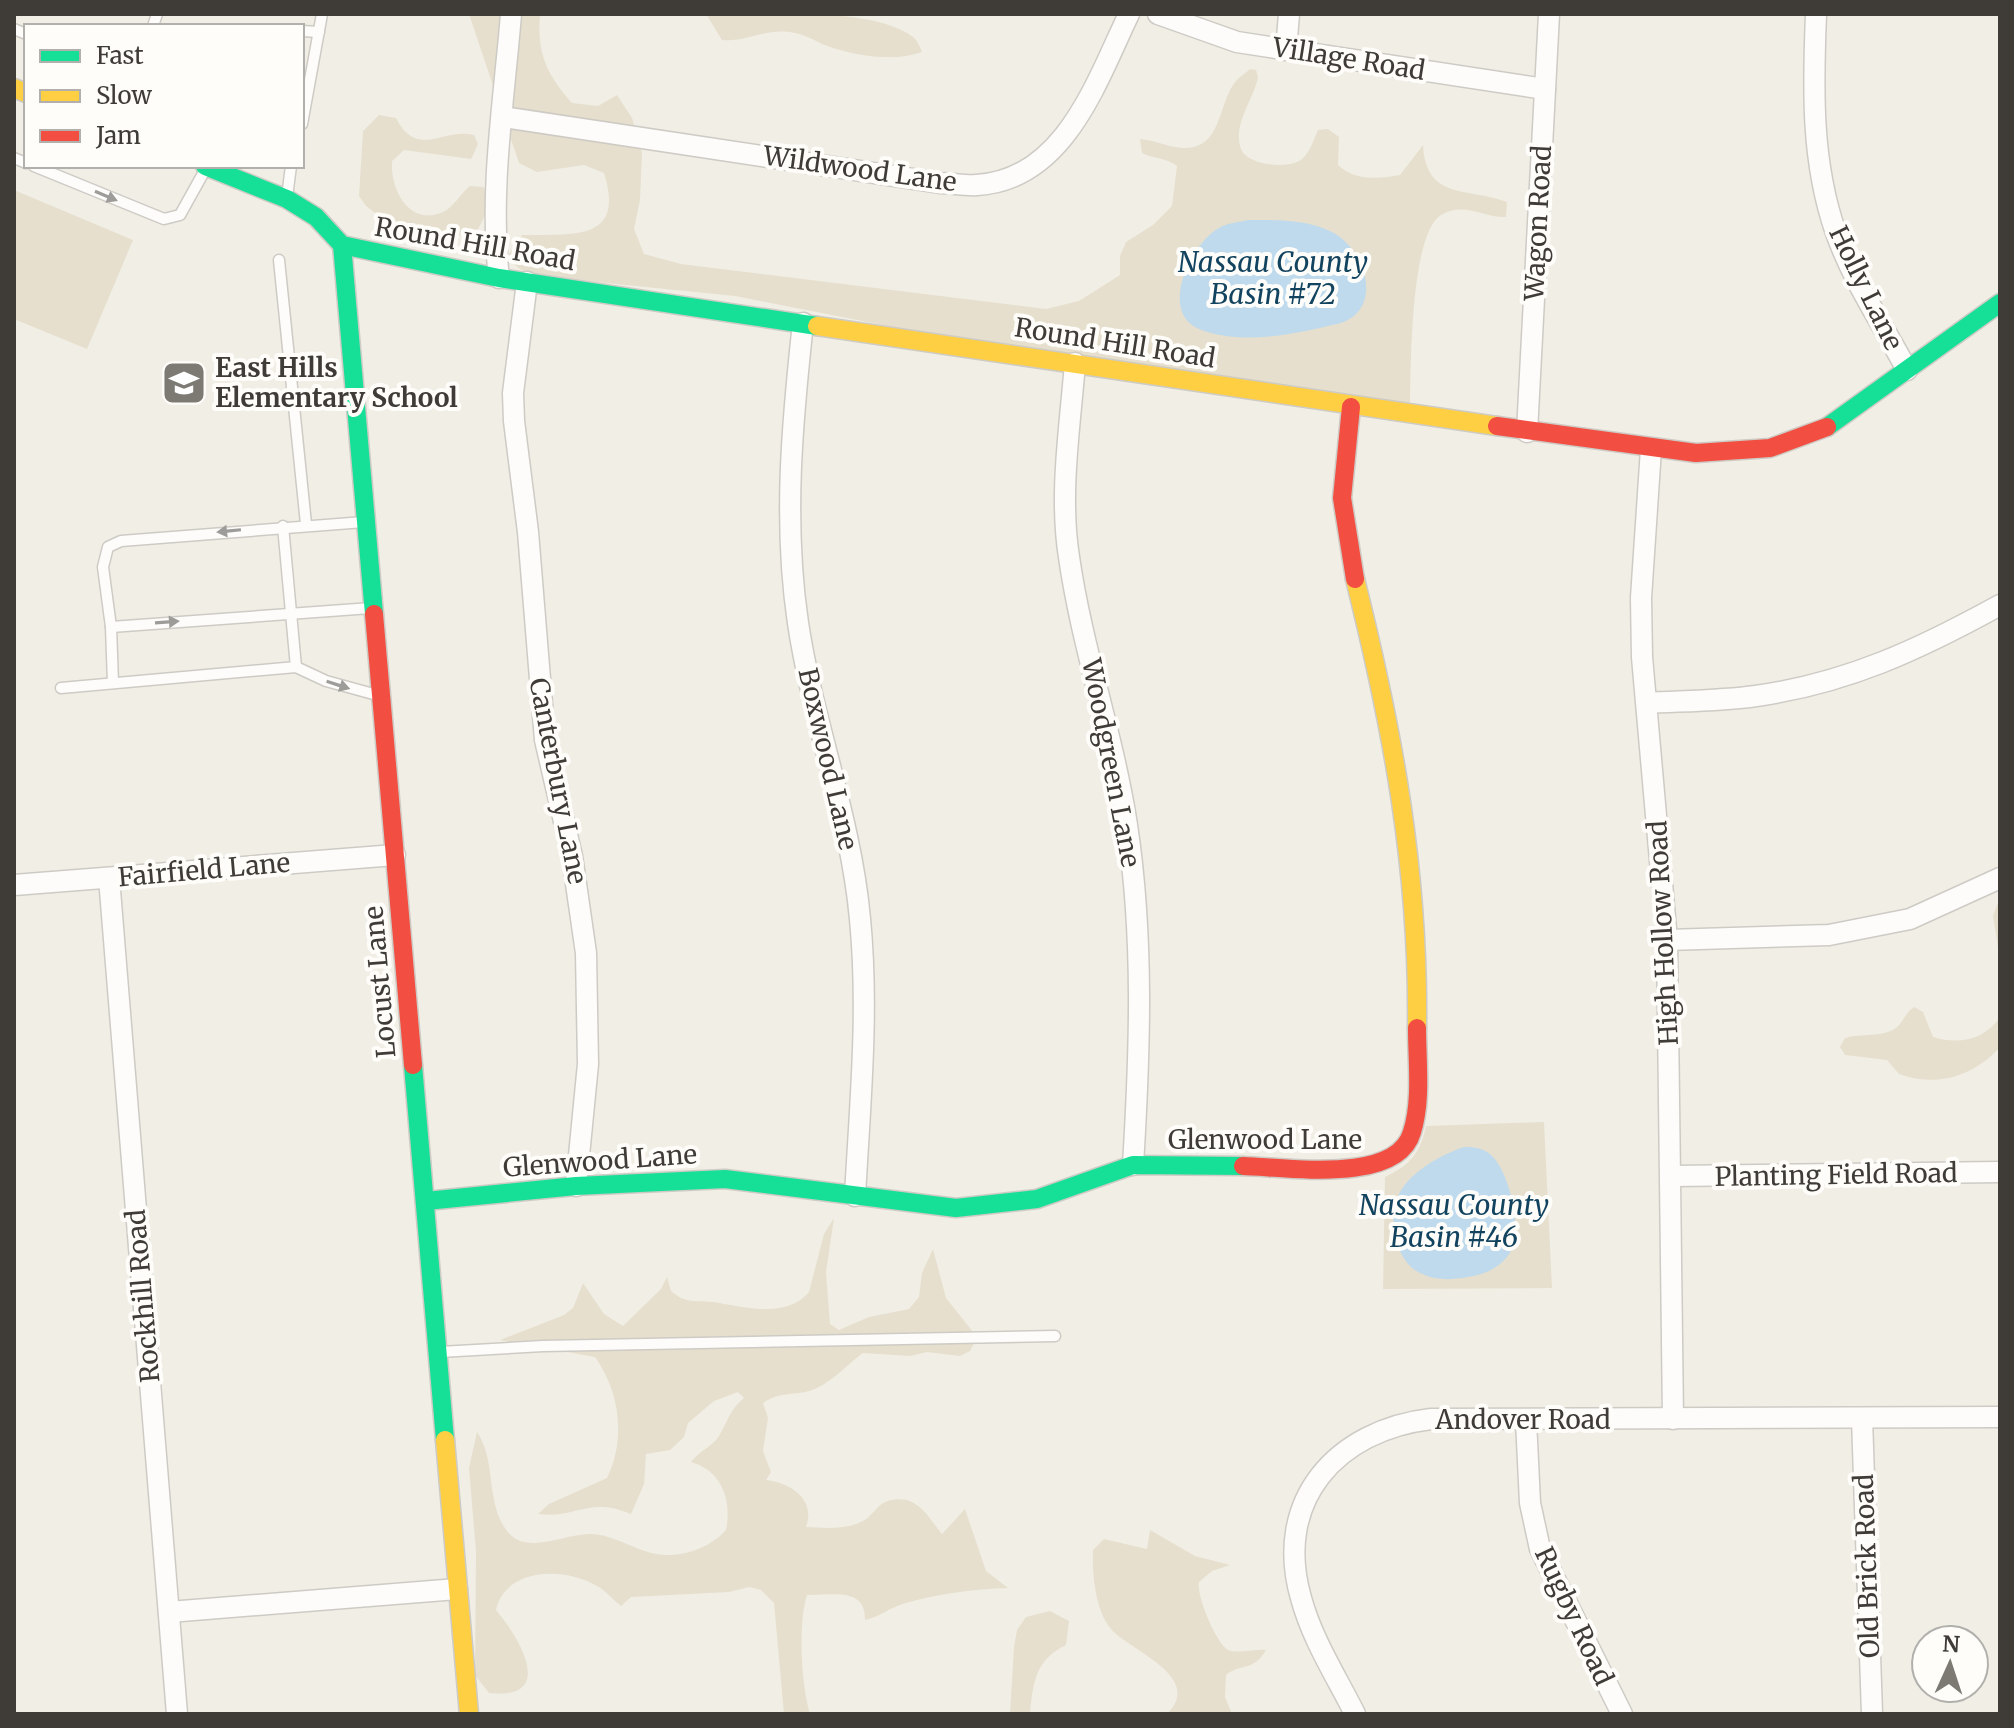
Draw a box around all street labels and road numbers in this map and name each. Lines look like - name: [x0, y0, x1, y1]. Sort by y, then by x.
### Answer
- street label: Village Road: [1270, 30, 1428, 87]
- street label: Wildwood Lane: [760, 138, 959, 198]
- street label: Wagon Road: [1517, 144, 1558, 303]
- street label: Round Hill Road: [372, 210, 578, 277]
- street label: Holly Lane: [1822, 220, 1911, 355]
- street label: Round Hill Road: [1012, 310, 1218, 375]
- street label: Woodgreen Lane: [1075, 655, 1148, 870]
- street label: Boxwood Lane: [792, 665, 865, 853]
- street label: Canterbury Lane: [522, 675, 595, 887]
- street label: High Hollow Road: [1640, 819, 1685, 1046]
- street label: Fairfield Lane: [117, 846, 291, 893]
- street label: Locust Lane: [356, 905, 403, 1059]
- street label: Glenwood Lane: [1168, 1123, 1362, 1156]
- street label: Glenwood Lane: [502, 1137, 698, 1184]
- street label: Planting Field Road: [1714, 1156, 1958, 1193]
- street label: Rockhill Road: [118, 1208, 167, 1384]
- street label: Andover Road: [1434, 1403, 1611, 1436]
- street label: Old Brick Road: [1847, 1473, 1886, 1659]
- street label: Rugby Road: [1528, 1541, 1621, 1691]

